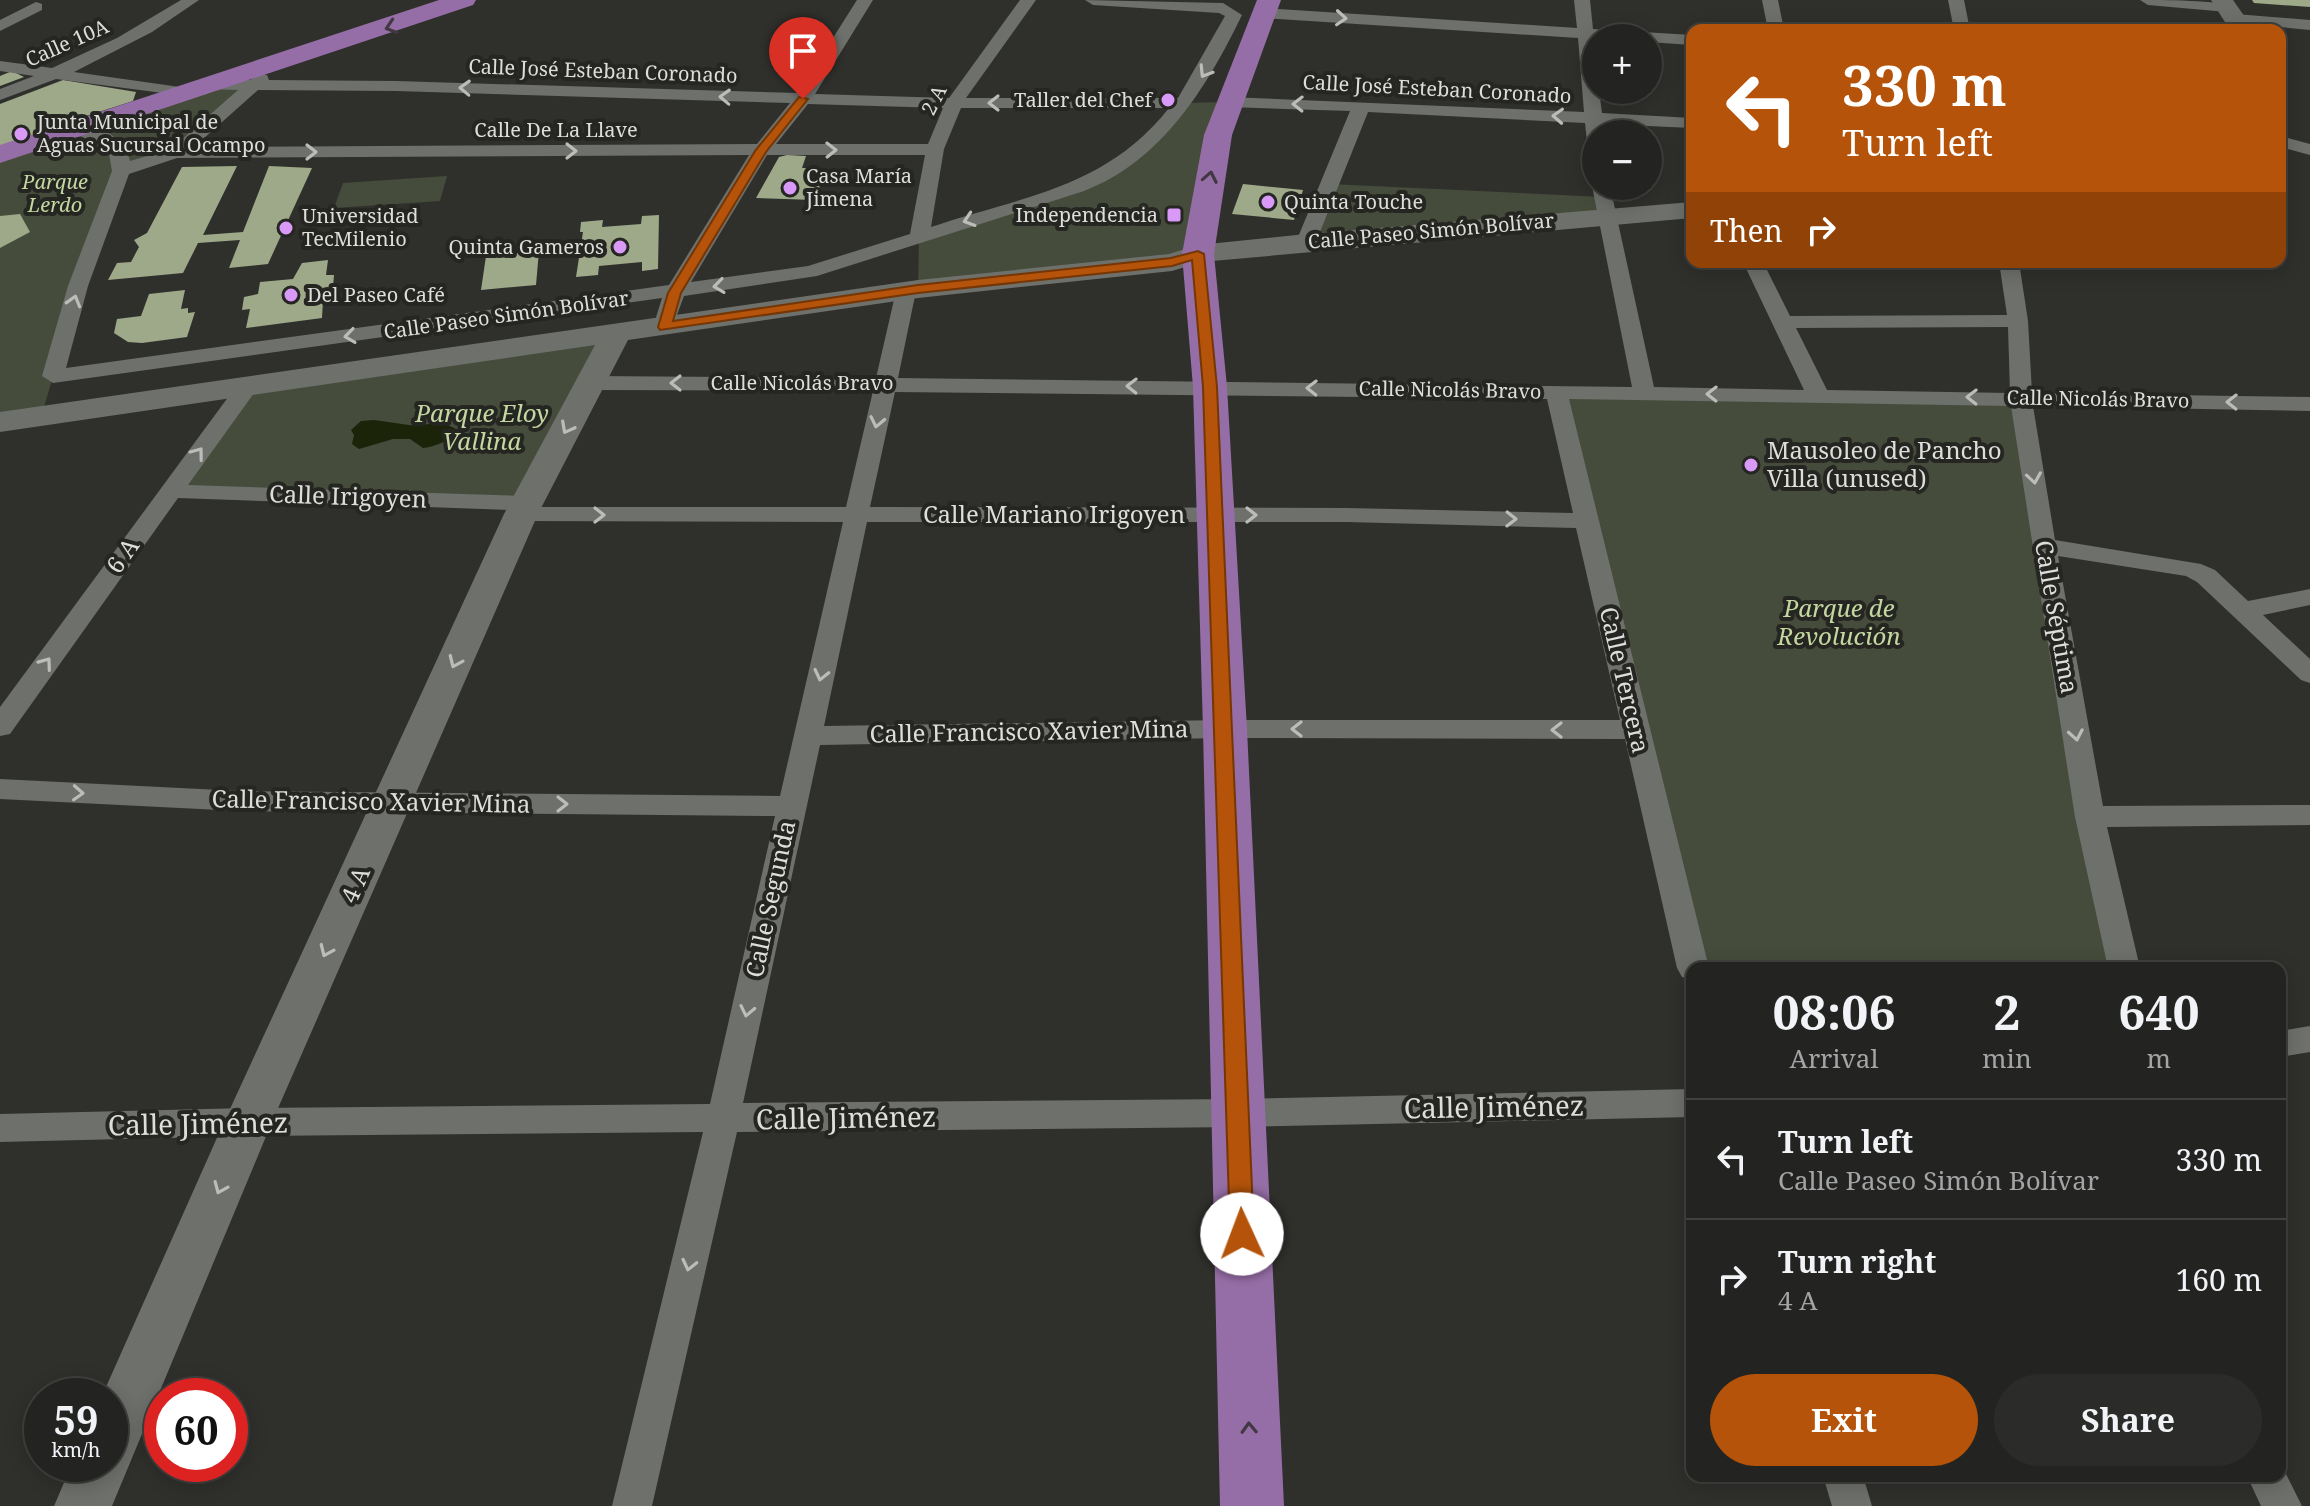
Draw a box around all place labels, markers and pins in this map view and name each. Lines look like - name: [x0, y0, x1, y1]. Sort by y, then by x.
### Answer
- pin: [769, 17, 837, 99]
- place label: Taller del Chef: [1014, 86, 1154, 113]
- marker: Taller del Chef: [1159, 91, 1177, 109]
- place label: Junta Municipal de Aguas Sucursal Ocampo: [36, 108, 266, 158]
- marker: Junta Municipal de Aguas Sucursal Ocampo: [12, 125, 30, 143]
- place label: Casa María Jimena: [805, 162, 912, 212]
- marker: Casa María Jimena: [781, 179, 799, 197]
- place label: Quinta Touche: [1284, 188, 1423, 215]
- marker: Quinta Touche: [1259, 193, 1277, 211]
- place label: Independencia: [1016, 201, 1158, 228]
- place label: Universidad TecMilenio: [302, 202, 419, 252]
- marker: Independencia: [1165, 206, 1183, 224]
- marker: Universidad TecMilenio: [277, 219, 295, 237]
- place label: Quinta Gameros: [449, 233, 604, 260]
- marker: Quinta Gameros: [611, 238, 629, 256]
- place label: Del Paseo Café: [307, 281, 445, 308]
- marker: Del Paseo Café: [282, 286, 300, 304]
- place label: Mausoleo de Pancho Villa (unused): [1767, 433, 2002, 494]
- marker: Mausoleo de Pancho Villa (unused): [1742, 456, 1760, 474]

